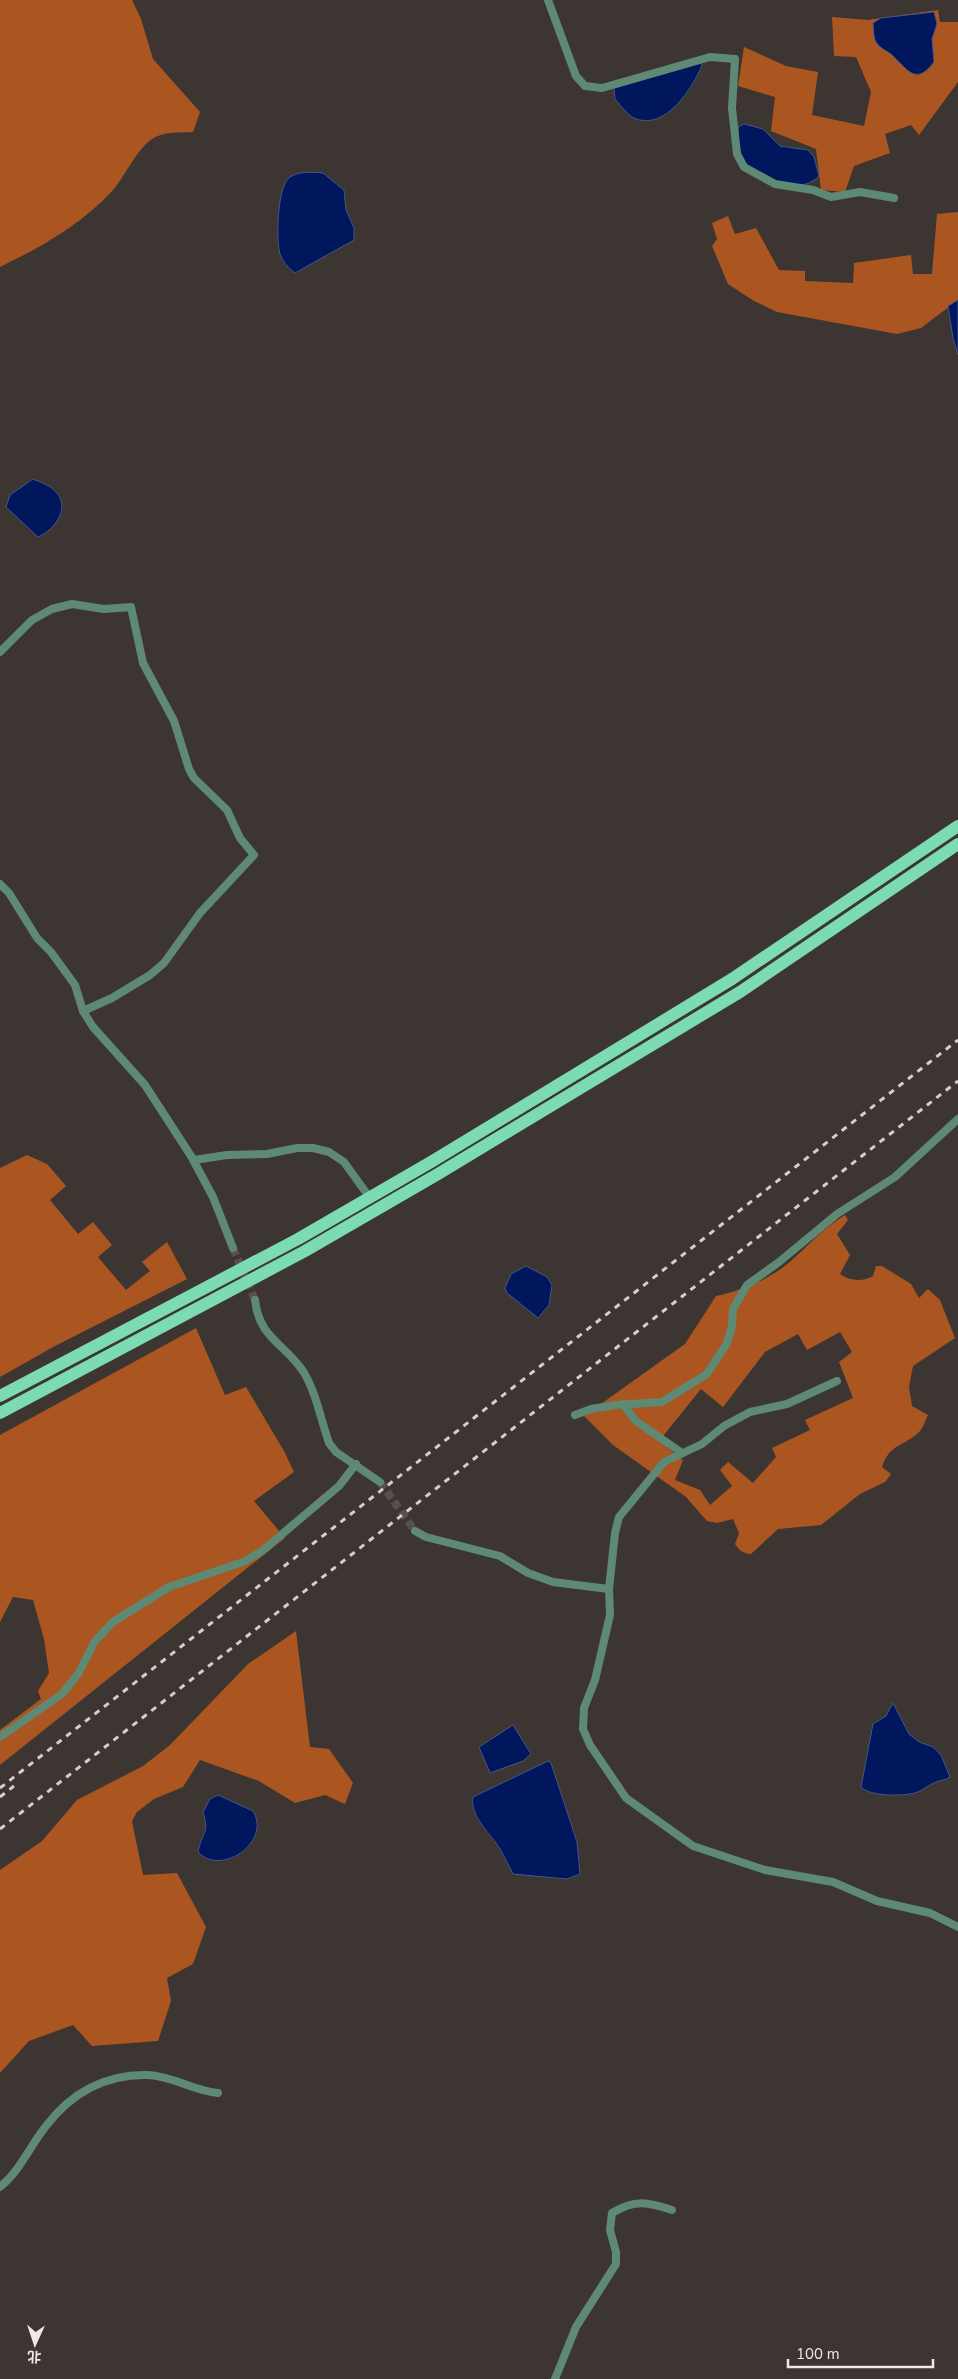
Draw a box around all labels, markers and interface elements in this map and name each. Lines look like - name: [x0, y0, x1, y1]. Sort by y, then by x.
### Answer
- north arrow: [10, 2319, 60, 2369]
- scale bar: [788, 2336, 933, 2368]
- text: 100 m: [796, 2344, 840, 2364]
- text: 北: [27, 2347, 42, 2366]

